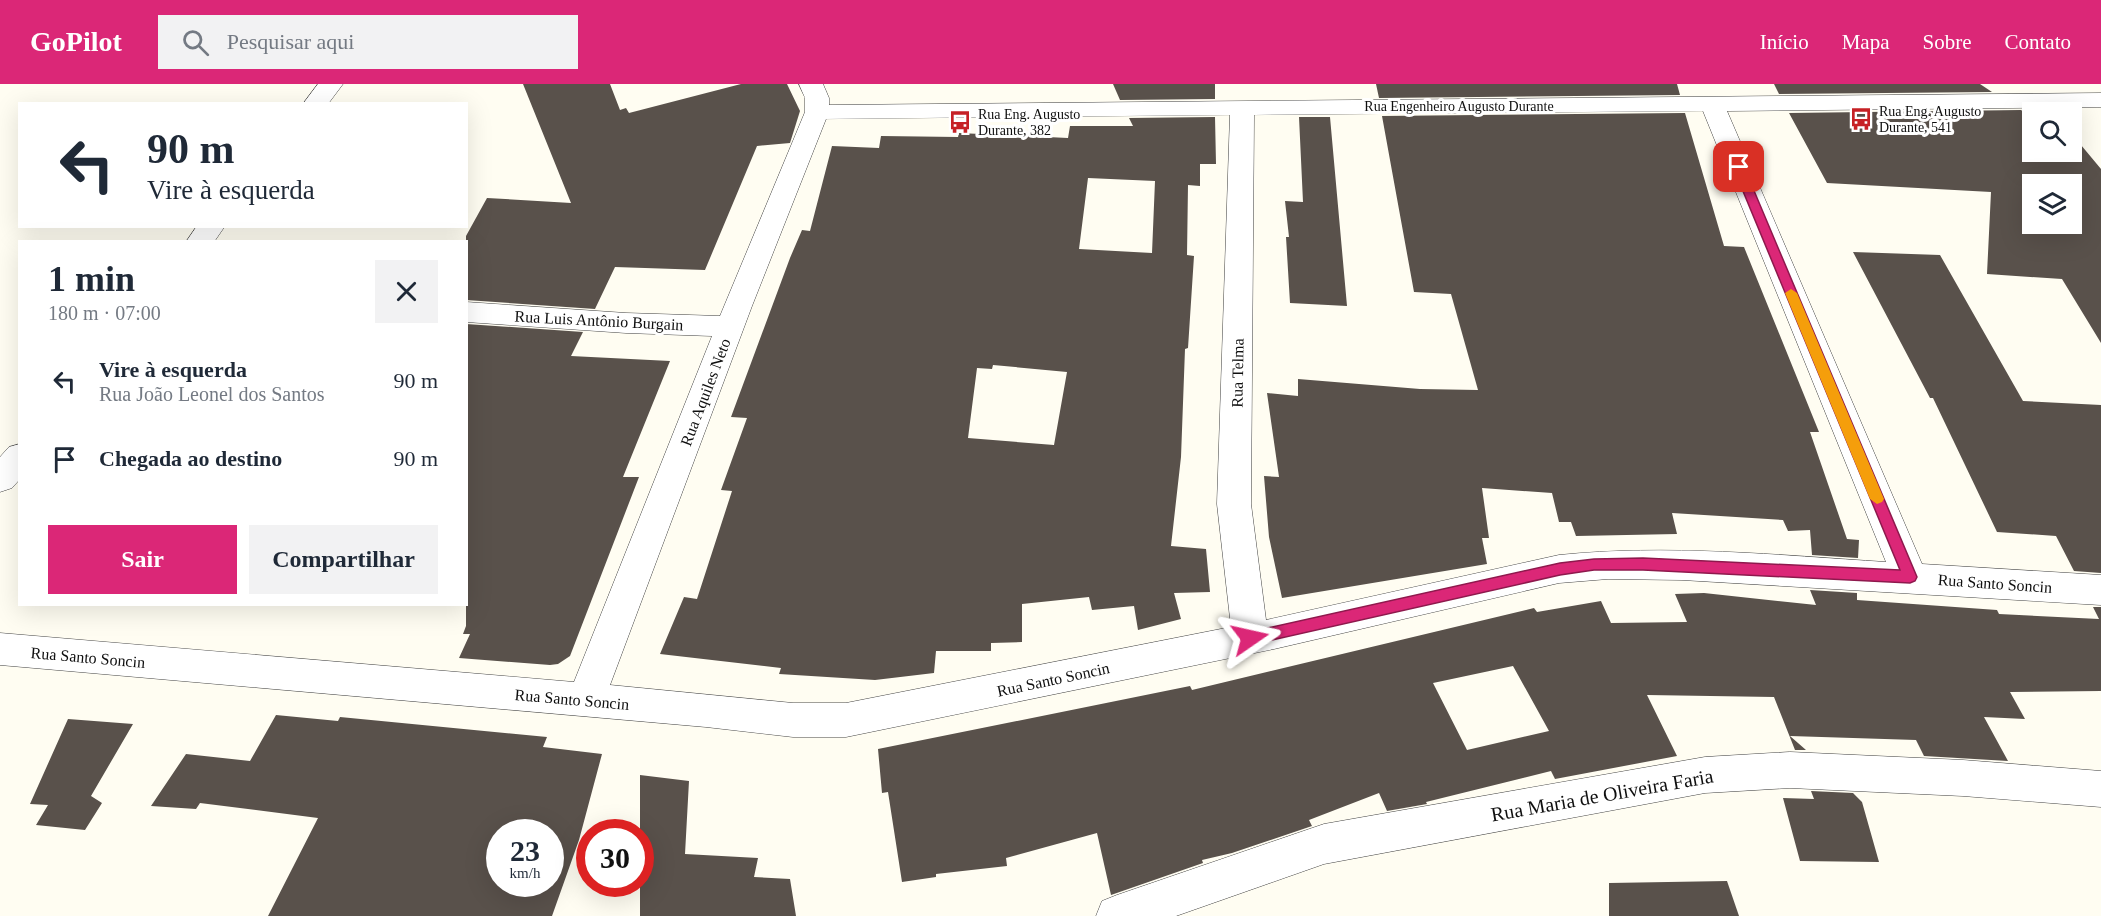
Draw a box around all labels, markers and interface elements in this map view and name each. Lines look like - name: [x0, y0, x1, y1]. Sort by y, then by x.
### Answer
- search box: [158, 15, 578, 69]
- text: GoPilot: [30, 26, 122, 57]
- icon: search: [179, 26, 212, 59]
- text: Pesquisar aqui: [227, 29, 354, 54]
- text: Início: [1760, 30, 1809, 54]
- text: Mapa: [1842, 30, 1890, 54]
- text: Sobre: [1923, 30, 1972, 54]
- text: Contato: [2005, 30, 2071, 54]
- street label: Rua Engenheiro Augusto Durante: [1364, 99, 1554, 114]
- map controls: [2022, 102, 2082, 234]
- button: search: [2022, 102, 2082, 162]
- place label: Rua Eng. Augusto Durante, 541: [1879, 104, 1981, 135]
- bus stop icon: Rua Eng. Augusto Durante, 541: [1848, 106, 1874, 132]
- place label: Rua Eng. Augusto Durante, 382: [978, 107, 1080, 138]
- bus stop icon: Rua Eng. Augusto Durante, 382: [947, 109, 973, 135]
- icon: left: [48, 126, 126, 204]
- text: 90 m: [147, 126, 235, 172]
- pin: [1713, 141, 1764, 192]
- icon: arrive: [1722, 150, 1755, 183]
- button: layers: [2022, 174, 2082, 234]
- text: Vire à esquerda: [147, 175, 315, 205]
- text: 1 min: [48, 259, 135, 299]
- button: close: [375, 260, 438, 323]
- text: 180 m · 07:00: [48, 302, 161, 324]
- street label: Rua Luis Antônio Burgain: [514, 308, 684, 334]
- street label: Rua Aquiles Neto: [677, 336, 735, 449]
- street label: Rua Telma: [1228, 338, 1247, 408]
- text: Vire à esquerda: [99, 357, 247, 382]
- icon: left: [48, 365, 81, 398]
- text: 90 m: [393, 368, 438, 393]
- text: Rua João Leonel dos Santos: [99, 383, 325, 405]
- icon: arrive: [48, 443, 81, 476]
- text: Chegada ao destino: [99, 446, 282, 471]
- text: 90 m: [393, 446, 438, 471]
- button: Sair: [48, 525, 237, 594]
- button: Compartilhar: [249, 525, 438, 594]
- street label: Rua Santo Soncin: [1937, 571, 2053, 596]
- position arrow: [1218, 606, 1282, 670]
- street label: Rua Santo Soncin: [30, 644, 146, 671]
- street label: Rua Santo Soncin: [995, 659, 1111, 700]
- street label: Rua Santo Soncin: [514, 686, 630, 713]
- street label: Rua Maria de Oliveira Faria: [1489, 765, 1715, 825]
- speed limit sign: 30: [576, 819, 654, 897]
- text: 23: [510, 834, 540, 867]
- text: km/h: [510, 865, 540, 881]

